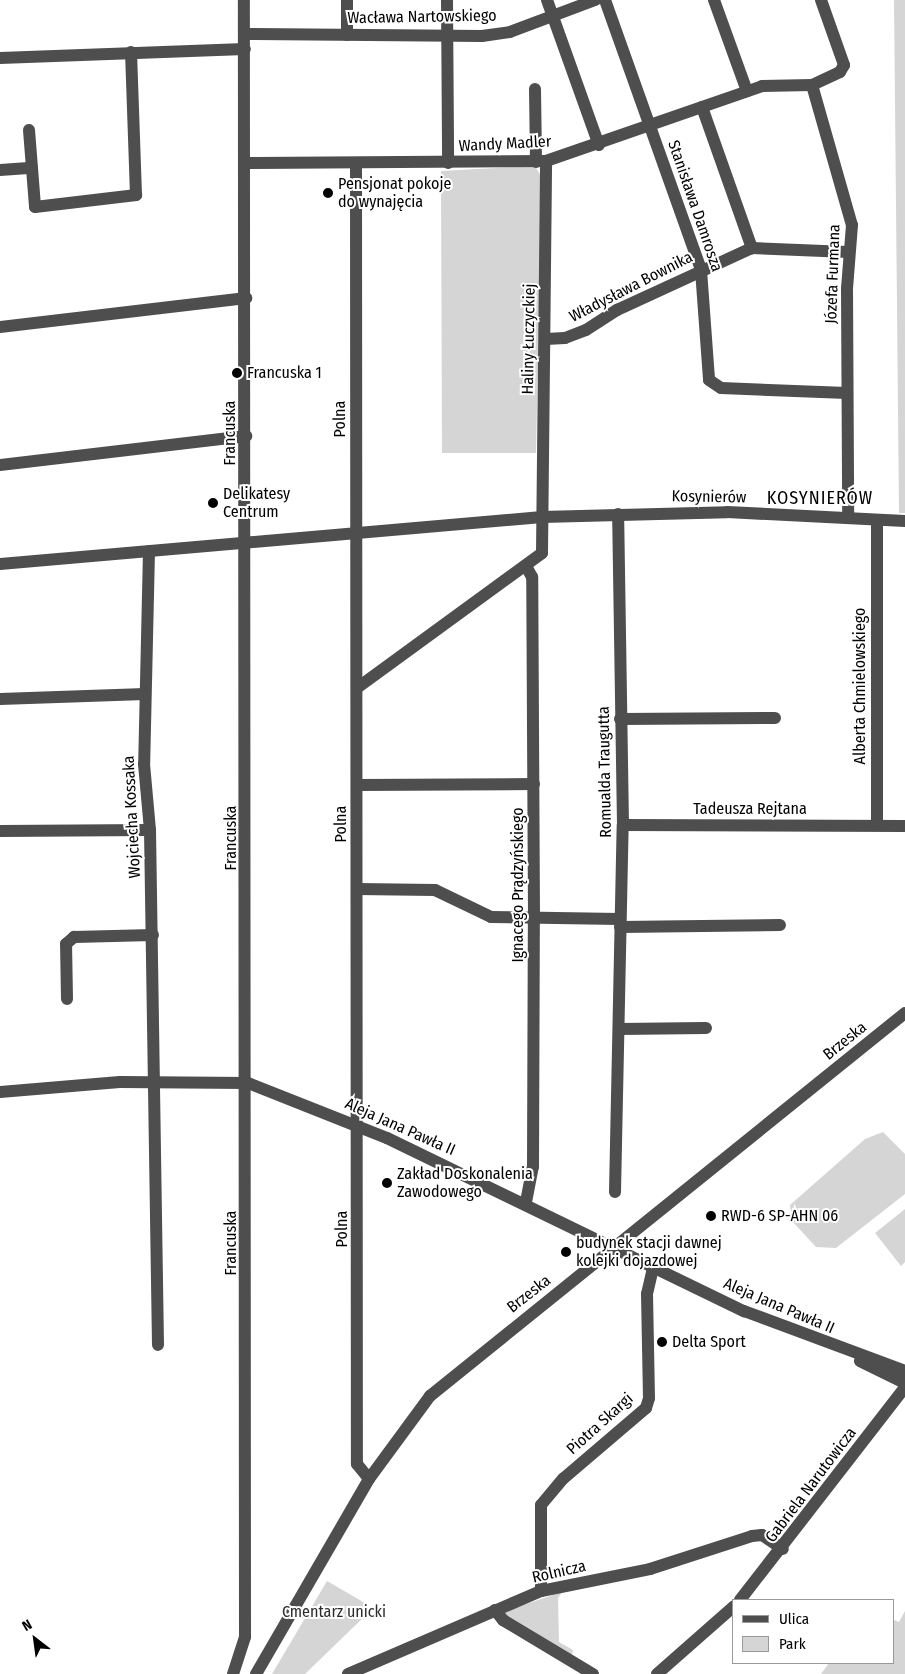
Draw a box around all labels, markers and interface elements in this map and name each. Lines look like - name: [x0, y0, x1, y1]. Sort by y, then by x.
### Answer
- street label: Wacława Nartowskiego: [347, 6, 497, 28]
- street label: Wandy Madler: [458, 132, 552, 156]
- street label: Stanisława Damrosza: [663, 138, 727, 274]
- place label: Pensjonat pokoje do wynajęcia: [338, 174, 451, 212]
- marker: Pensjonat pokoje do wynajęcia: [322, 187, 334, 199]
- street label: Józefa Furmana: [822, 224, 844, 324]
- street label: Władysława Bownika: [566, 248, 696, 326]
- street label: Haliny Łuczyckiej: [518, 283, 540, 395]
- place label: Francuska 1: [247, 363, 322, 383]
- marker: Francuska 1: [231, 367, 243, 379]
- street label: Francuska: [220, 401, 240, 465]
- street label: Polna: [330, 401, 350, 437]
- place label: Delikatesy Centrum: [223, 484, 290, 522]
- street label: Kosynierów: [671, 487, 747, 507]
- district label: KOSYNIERÓW: [765, 487, 875, 509]
- marker: Delikatesy Centrum: [207, 497, 219, 509]
- street label: Alberta Chmielowskiego: [850, 608, 870, 764]
- street label: Romualda Traugutta: [594, 706, 616, 838]
- street label: Wojciecha Kossaka: [119, 755, 145, 879]
- street label: Tadeusza Rejtana: [693, 799, 807, 819]
- street label: Francuska: [221, 806, 241, 870]
- street label: Polna: [331, 806, 351, 842]
- street label: Ignacego Prądzyńskiego: [508, 807, 528, 963]
- street label: Brzeska: [819, 1018, 871, 1064]
- street label: Aleja Jana Pawła II: [342, 1094, 458, 1160]
- place label: Zakład Doskonalenia Zawodowego: [397, 1164, 533, 1202]
- marker: Zakład Doskonalenia Zawodowego: [381, 1177, 393, 1189]
- place label: RWD-6 SP-AHN 06: [721, 1206, 838, 1226]
- marker: RWD-6 SP-AHN 06: [705, 1210, 717, 1222]
- street label: Francuska: [221, 1211, 241, 1275]
- street label: Polna: [332, 1211, 352, 1247]
- place label: budynek stacji dawnej kolejki dojazdowej: [576, 1233, 722, 1271]
- marker: budynek stacji dawnej kolejki dojazdowej: [560, 1246, 572, 1258]
- street label: Brzeska: [503, 1271, 555, 1317]
- street label: Aleja Jana Pawła II: [721, 1274, 837, 1338]
- place label: Delta Sport: [672, 1332, 746, 1352]
- marker: Delta Sport: [656, 1336, 668, 1348]
- street label: Piotra Skargi: [563, 1389, 637, 1459]
- street label: Gabriela Narutowicza: [761, 1424, 861, 1546]
- street label: Rolnicza: [530, 1557, 588, 1587]
- legend: [732, 1599, 895, 1664]
- park label: Cmentarz unicki: [282, 1602, 386, 1622]
- text: Ulica: [779, 1610, 809, 1628]
- north arrow: [10, 1614, 60, 1664]
- text: N: [19, 1616, 35, 1635]
- text: Park: [779, 1635, 806, 1653]

